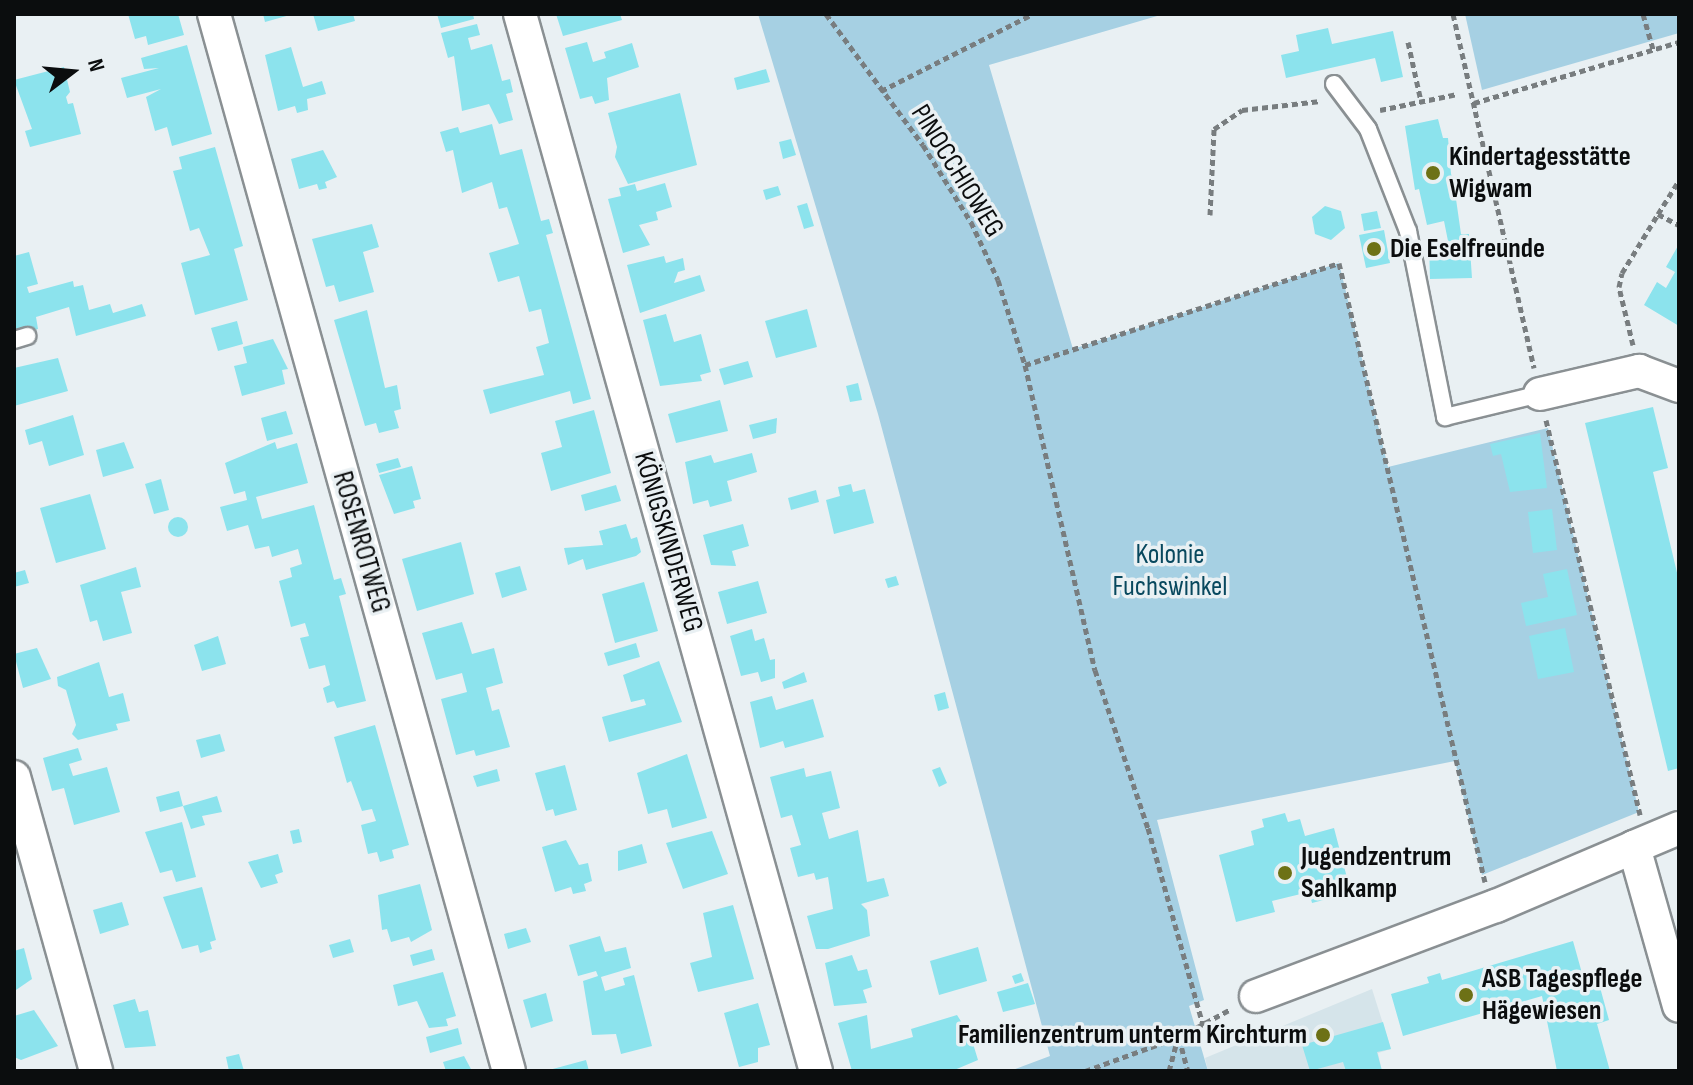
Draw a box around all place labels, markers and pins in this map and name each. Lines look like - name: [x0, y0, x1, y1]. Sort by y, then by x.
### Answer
- place label: Kindertagesstätte Wigwam: [1449, 140, 1631, 206]
- marker: Kindertagesstätte Wigwam: [1424, 164, 1442, 182]
- place label: Die Eselfreunde: [1390, 232, 1545, 266]
- marker: Die Eselfreunde: [1365, 240, 1383, 258]
- place label: Jugendzentrum Sahlkamp: [1301, 840, 1451, 906]
- marker: Jugendzentrum Sahlkamp: [1276, 864, 1294, 882]
- place label: ASB Tagespflege Hägewiesen: [1482, 962, 1643, 1028]
- marker: ASB Tagespflege Hägewiesen: [1457, 986, 1475, 1004]
- place label: Familienzentrum unterm Kirchturm: [958, 1018, 1307, 1052]
- marker: Familienzentrum unterm Kirchturm: [1314, 1026, 1332, 1044]

